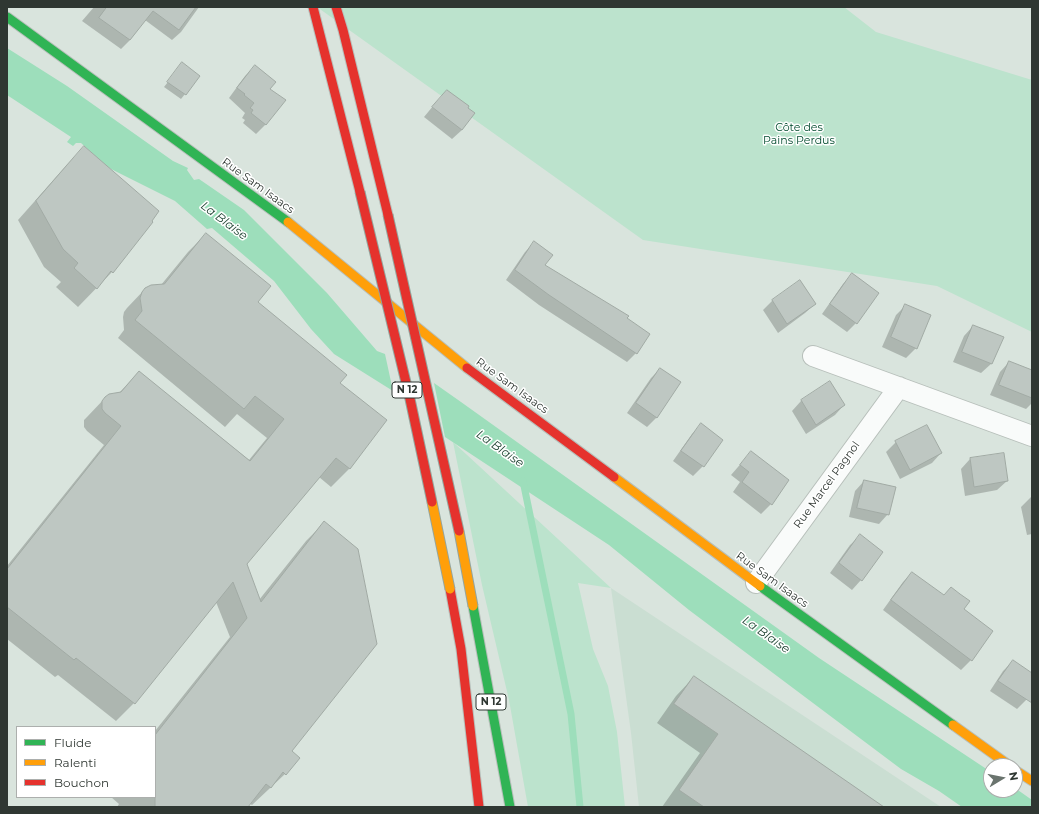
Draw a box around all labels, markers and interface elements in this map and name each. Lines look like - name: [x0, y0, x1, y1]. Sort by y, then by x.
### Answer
- park label: Côte des Pains Perdus: [763, 121, 835, 147]
- street label: Rue Sam Isaacs: [219, 155, 297, 217]
- water label: La Blaise: [198, 199, 250, 243]
- street label: Rue Sam Isaacs: [473, 355, 551, 417]
- road number: N 12: [392, 382, 422, 398]
- water label: La Blaise: [473, 427, 527, 471]
- street label: Rue Marcel Pagnol: [791, 439, 863, 531]
- street label: Rue Sam Isaacs: [733, 549, 811, 611]
- water label: La Blaise: [739, 613, 793, 657]
- road number: N 12: [476, 694, 506, 710]
- legend: [16, 726, 156, 798]
- text: Fluide: [54, 735, 92, 750]
- text: Ralenti: [54, 755, 96, 770]
- north arrow: [983, 758, 1023, 798]
- text: N: [1006, 770, 1021, 782]
- text: Bouchon: [54, 775, 109, 790]

